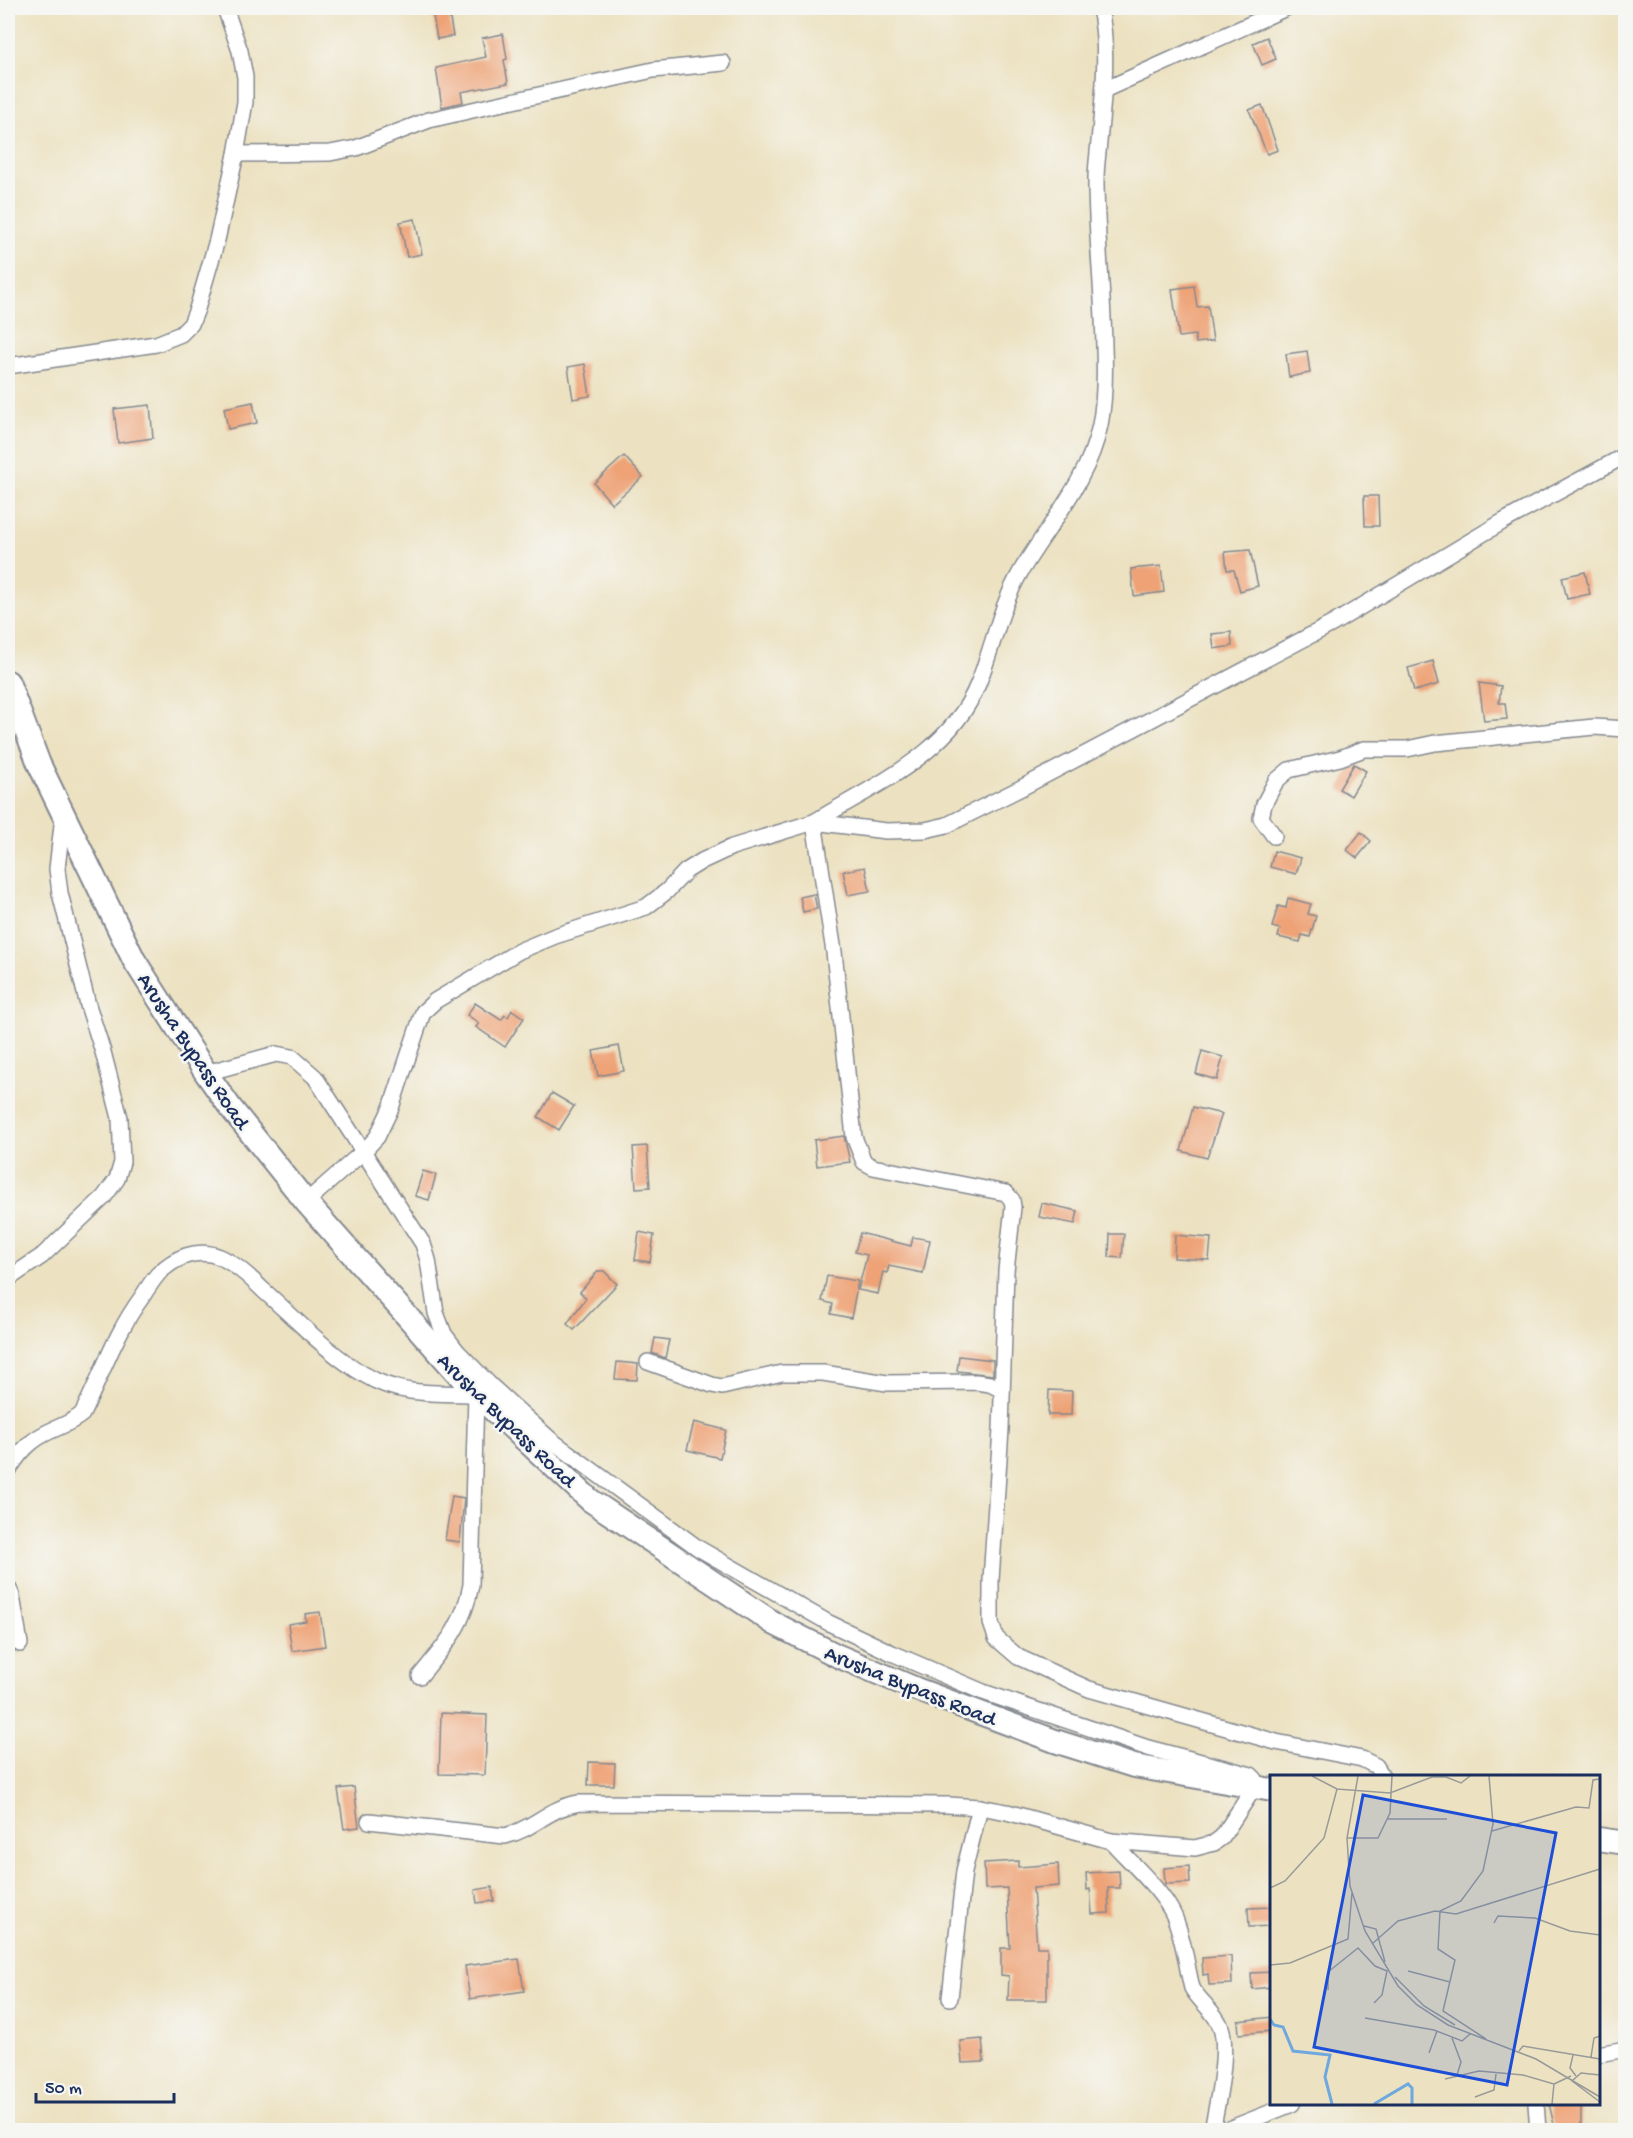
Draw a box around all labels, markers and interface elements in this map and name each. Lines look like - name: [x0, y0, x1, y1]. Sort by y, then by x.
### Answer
- street label: Arusha Bypass Road: [130, 969, 255, 1137]
- street label: Arusha Bypass Road: [430, 1349, 582, 1496]
- street label: Arusha Bypass Road: [820, 1641, 1001, 1735]
- inset map: [1270, 1775, 1600, 2105]
- scale bar: [36, 2066, 174, 2104]
- text: 50 m: [45, 2079, 82, 2100]

